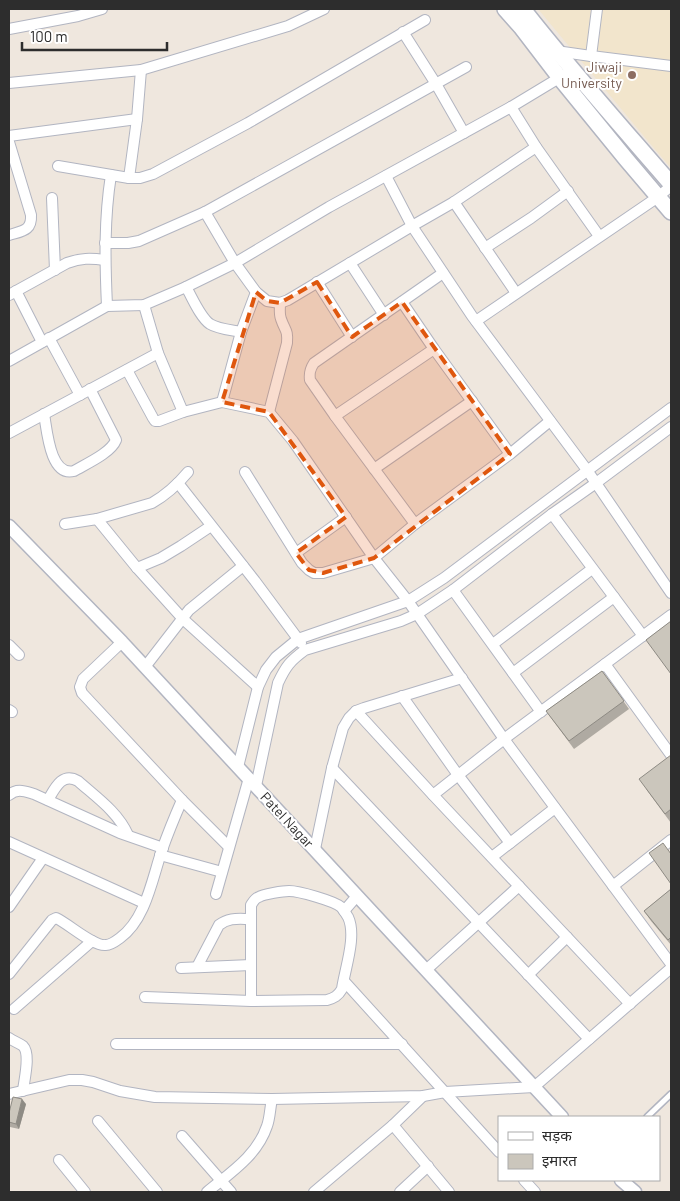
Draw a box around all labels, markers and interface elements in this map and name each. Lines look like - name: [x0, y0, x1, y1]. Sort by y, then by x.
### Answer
- scale bar: [22, 20, 168, 52]
- text: 100 m: [30, 27, 68, 45]
- place label: Jiwaji University: [561, 58, 623, 91]
- marker: Jiwaji University: [626, 69, 638, 81]
- street label: Patel Nagar: [257, 788, 317, 851]
- legend: [498, 1116, 660, 1181]
- text: सड़क: [542, 1126, 572, 1144]
- text: इमारत: [542, 1151, 577, 1169]

